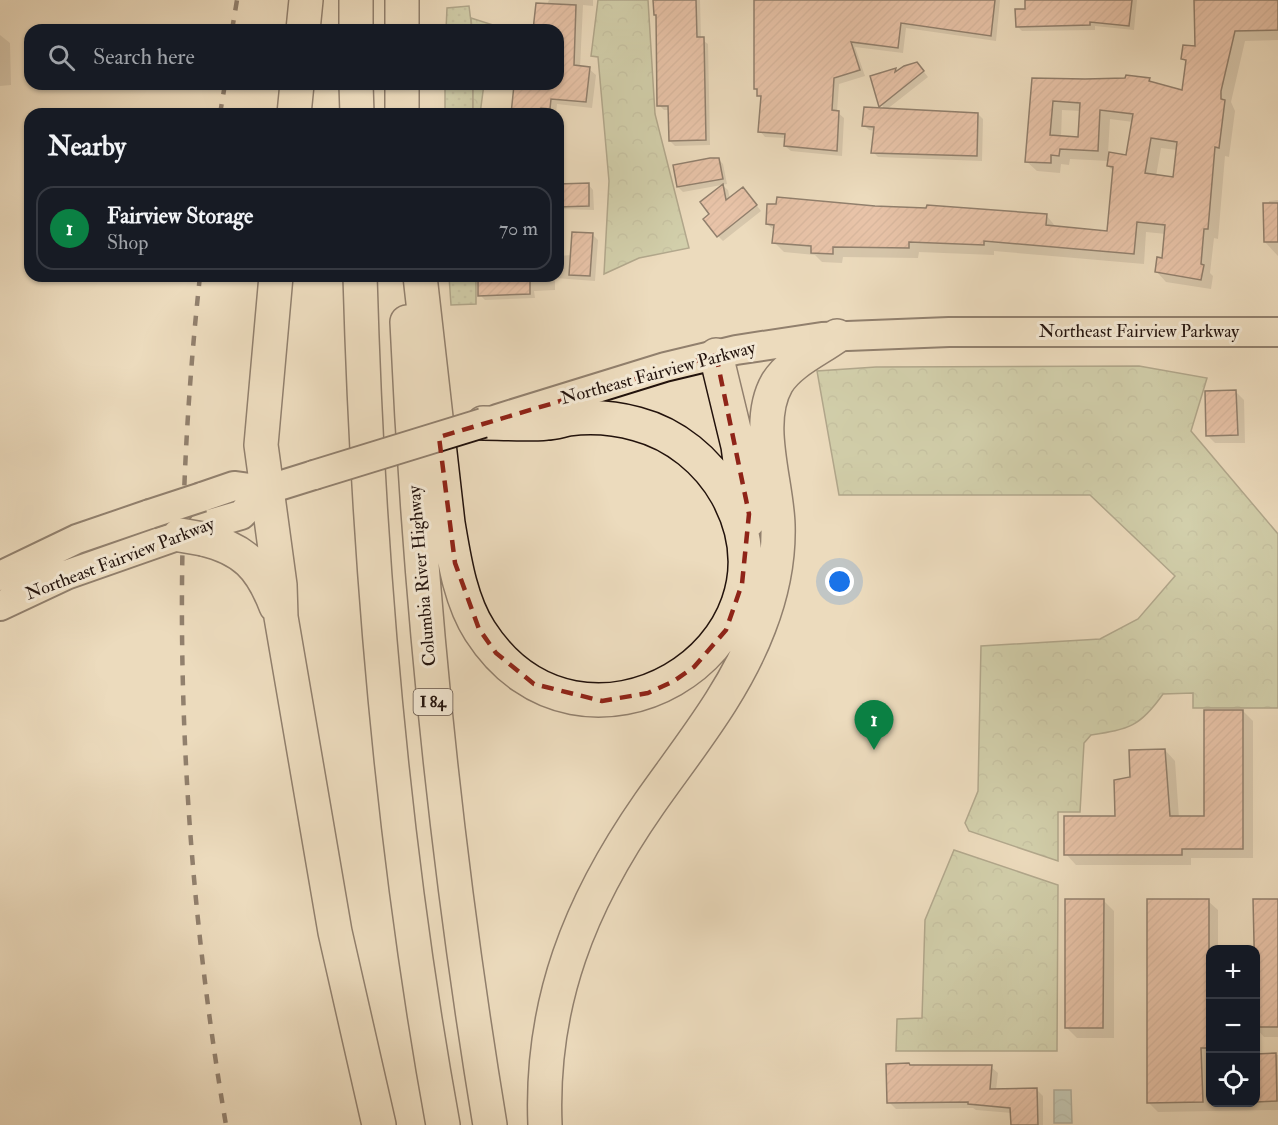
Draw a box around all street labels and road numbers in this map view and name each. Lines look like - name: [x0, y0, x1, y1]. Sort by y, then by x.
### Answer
- street label: Northeast Fairview Parkway: [1039, 320, 1240, 343]
- street label: Northeast Fairview Parkway: [558, 336, 759, 410]
- street label: Columbia River Highway: [403, 484, 441, 667]
- street label: Northeast Fairview Parkway: [22, 512, 219, 606]
- road number: I 84: [414, 689, 452, 715]

